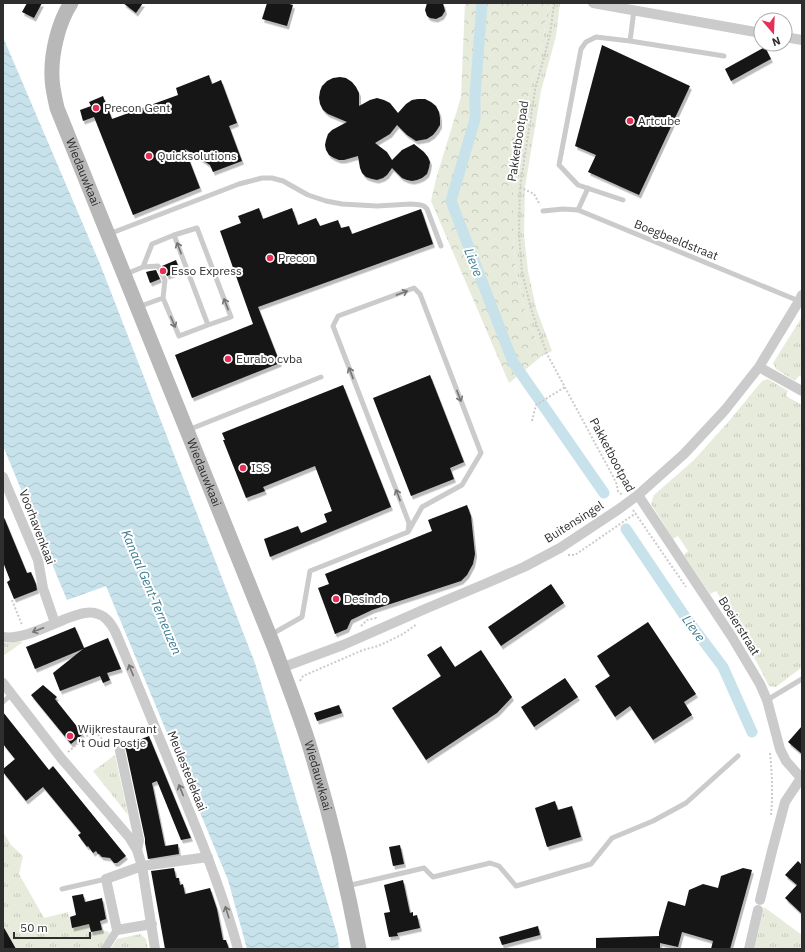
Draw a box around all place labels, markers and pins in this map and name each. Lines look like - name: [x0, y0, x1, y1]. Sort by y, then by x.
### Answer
- place label: Precon Gent: [104, 100, 170, 115]
- marker: Precon Gent: [91, 103, 101, 113]
- place label: Artcube: [638, 113, 681, 128]
- marker: Artcube: [625, 116, 635, 126]
- place label: Quicksolutions: [157, 148, 237, 163]
- marker: Quicksolutions: [144, 151, 154, 161]
- place label: Precon: [278, 250, 316, 265]
- marker: Precon: [265, 253, 275, 263]
- place label: Esso Express: [171, 263, 242, 278]
- marker: Esso Express: [158, 266, 168, 276]
- place label: Eurabo cvba: [236, 351, 303, 366]
- marker: Eurabo cvba: [223, 354, 233, 364]
- place label: ISS: [251, 460, 270, 475]
- marker: ISS: [238, 463, 248, 473]
- place label: Desindo: [344, 591, 388, 606]
- marker: Desindo: [331, 594, 341, 604]
- place label: Wijkrestaurant 't Oud Postje: [78, 721, 157, 750]
- marker: Wijkrestaurant 't Oud Postje: [65, 731, 75, 741]

